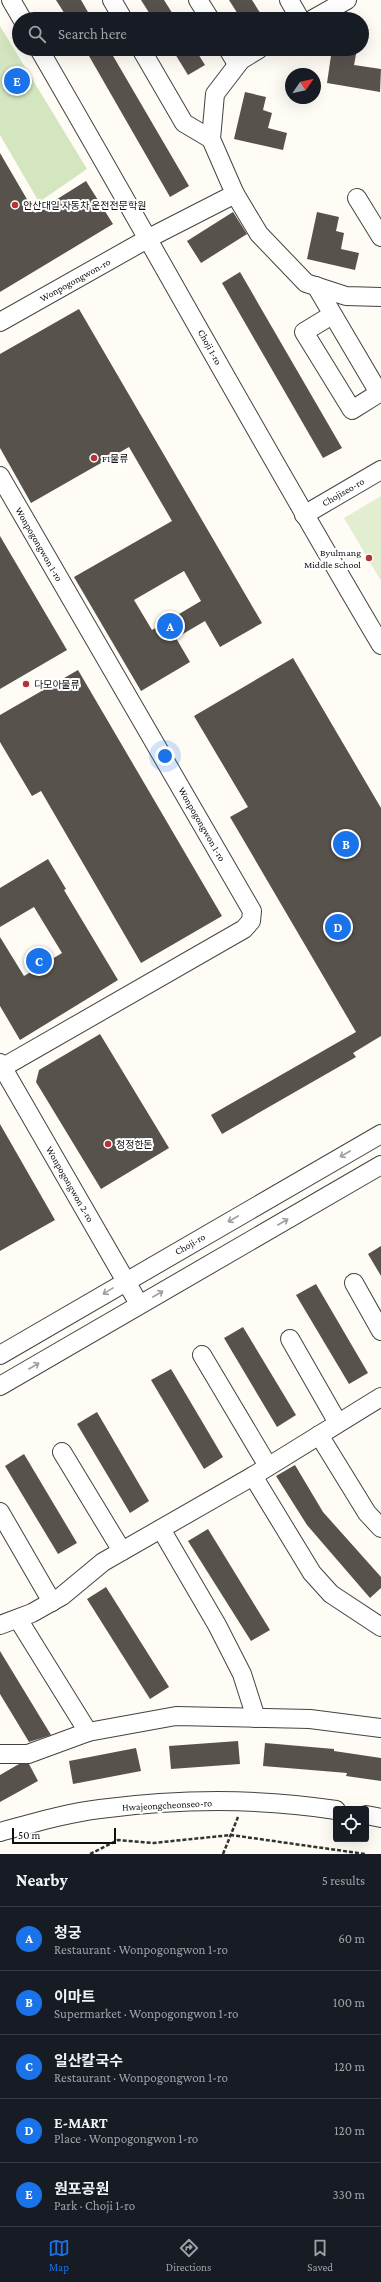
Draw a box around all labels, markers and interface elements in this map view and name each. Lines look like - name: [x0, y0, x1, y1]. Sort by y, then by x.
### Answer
- search box: [12, 12, 369, 56]
- icon: search: [26, 23, 48, 45]
- text: Search here: [58, 26, 127, 42]
- pin: E: [4, 66, 30, 96]
- north arrow: [285, 68, 321, 104]
- marker: 안산대일 자동차 운전전문학원: [10, 200, 20, 210]
- place label: 안산대일 자동차 운전전문학원: [23, 200, 146, 211]
- street label: Wonpogongwon-ro: [38, 256, 112, 304]
- street label: Choji 1-ro: [195, 328, 224, 367]
- marker: F1물류: [89, 453, 99, 463]
- place label: F1물류: [102, 453, 129, 464]
- street label: Chojiseo-ro: [320, 476, 366, 509]
- street label: Wonpogongwon 1-ro: [13, 505, 65, 583]
- place label: Byulmang Middle School: [304, 547, 361, 570]
- marker: Byulmang Middle School: [364, 553, 374, 563]
- pin: A: [157, 611, 183, 641]
- marker: 다모아물류: [21, 679, 31, 689]
- place label: 다모아물류: [34, 679, 80, 690]
- your location: [155, 746, 175, 766]
- street label: Wonpogongwon 1-ro: [176, 785, 228, 863]
- pin: B: [333, 829, 359, 859]
- pin: D: [325, 912, 351, 942]
- pin: C: [26, 946, 52, 976]
- marker: 청정한돈: [103, 1139, 113, 1149]
- place label: 청정한돈: [116, 1139, 153, 1150]
- street label: Wonpogongwon 2-ro: [44, 1144, 96, 1224]
- one-way arrow: [339, 1151, 351, 1159]
- one-way arrow: [227, 1216, 239, 1224]
- one-way arrow: [277, 1217, 289, 1225]
- street label: Choji-ro: [173, 1231, 208, 1258]
- one-way arrow: [102, 1288, 114, 1296]
- one-way arrow: [152, 1289, 164, 1297]
- one-way arrow: [28, 1362, 40, 1370]
- street label: Hwajeongcheonseo-ro: [122, 1797, 212, 1814]
- map controls: [333, 1806, 369, 1842]
- button: locate: [333, 1806, 369, 1842]
- scale bar: [12, 1826, 116, 1845]
- text: 50 m: [18, 1829, 40, 1841]
- text: Nearby: [16, 1871, 68, 1890]
- text: 5 results: [322, 1873, 365, 1888]
- text: 청궁: [54, 1925, 82, 1941]
- text: A: [25, 1931, 33, 1946]
- text: 60 m: [338, 1931, 365, 1946]
- text: Restaurant · Wonpogongwon 1-ro: [54, 1942, 228, 1957]
- text: 이마트: [54, 1989, 95, 2005]
- text: B: [25, 1995, 33, 2010]
- text: 100 m: [333, 1995, 365, 2010]
- text: Supermarket · Wonpogongwon 1-ro: [54, 2006, 238, 2021]
- text: 일산칼국수: [54, 2053, 123, 2069]
- text: C: [25, 2059, 33, 2074]
- text: 120 m: [334, 2059, 365, 2074]
- text: Restaurant · Wonpogongwon 1-ro: [54, 2070, 228, 2085]
- text: E-MART: [54, 2115, 108, 2131]
- text: D: [25, 2123, 33, 2138]
- text: 120 m: [334, 2123, 365, 2138]
- text: Place · Wonpogongwon 1-ro: [54, 2131, 198, 2146]
- text: 원포공원: [54, 2181, 109, 2197]
- text: E: [25, 2187, 33, 2202]
- text: 330 m: [332, 2187, 365, 2202]
- text: Park · Choji 1-ro: [54, 2198, 135, 2213]
- tab: Map: [48, 2237, 70, 2273]
- tab: Directions: [166, 2237, 211, 2273]
- tab: Saved: [307, 2237, 333, 2273]

